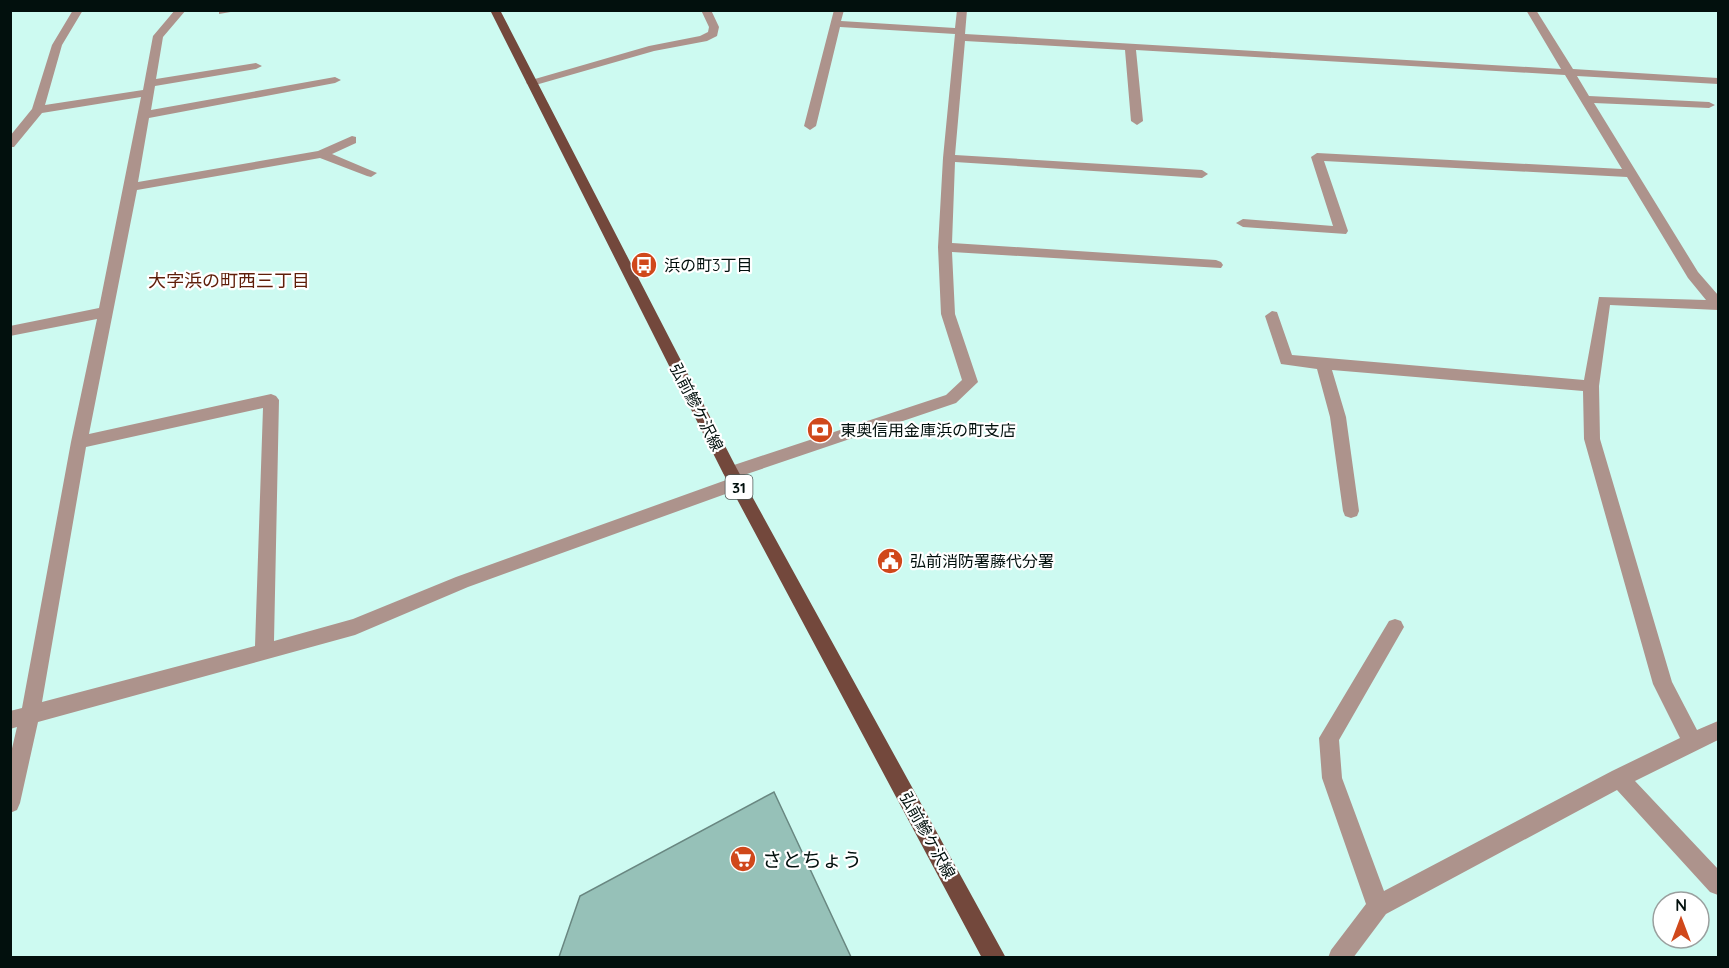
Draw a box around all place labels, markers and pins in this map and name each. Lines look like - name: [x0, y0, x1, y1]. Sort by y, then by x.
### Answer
- bus stop icon: 浜の町3丁目: [629, 250, 659, 280]
- place label: 浜の町3丁目: [664, 255, 752, 275]
- bank icon: 東奥信用金庫浜の町支店: [805, 415, 835, 445]
- place label: 東奥信用金庫浜の町支店: [840, 420, 1016, 440]
- public building icon: 弘前消防署藤代分署: [875, 546, 905, 576]
- place label: 弘前消防署藤代分署: [910, 551, 1054, 571]
- supermarket icon: さとちょう: [728, 844, 758, 874]
- place label: さとちょう: [762, 847, 862, 872]

